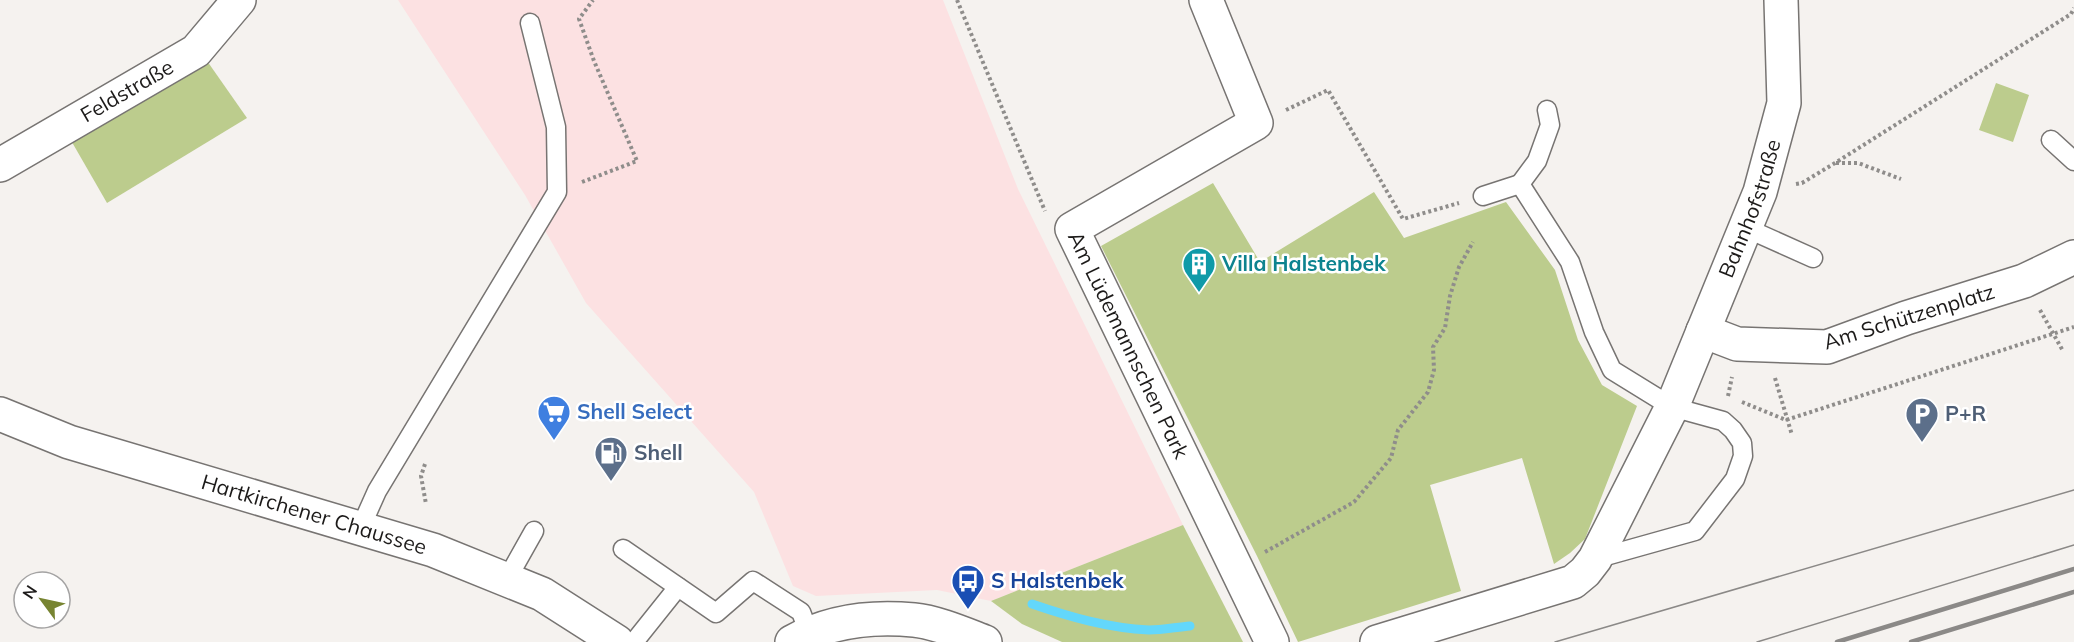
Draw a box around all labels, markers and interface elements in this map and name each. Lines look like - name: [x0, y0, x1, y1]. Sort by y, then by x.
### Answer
- street label: Feldstraße: [75, 53, 178, 127]
- street label: Bahnhofstraße: [1712, 136, 1786, 281]
- street label: Am Lüdemannschen Park: [1063, 227, 1195, 462]
- building icon: Villa Halstenbek: [1181, 246, 1217, 293]
- place label: Villa Halstenbek: [1221, 250, 1386, 276]
- street label: Am Schützenplatz: [1820, 278, 1997, 354]
- supermarket icon: Shell Select: [536, 394, 572, 441]
- parking icon: P+R: [1904, 396, 1940, 443]
- place label: Shell Select: [577, 398, 692, 424]
- place label: P+R: [1945, 400, 1987, 426]
- fuel station icon: Shell: [593, 435, 629, 482]
- place label: Shell: [634, 439, 683, 465]
- street label: Hartkirchener Chaussee: [199, 468, 430, 559]
- bus stop icon: S Halstenbek: [950, 563, 986, 610]
- place label: S Halstenbek: [991, 567, 1124, 593]
- north arrow: [12, 570, 72, 630]
- text: N: [18, 581, 41, 602]

